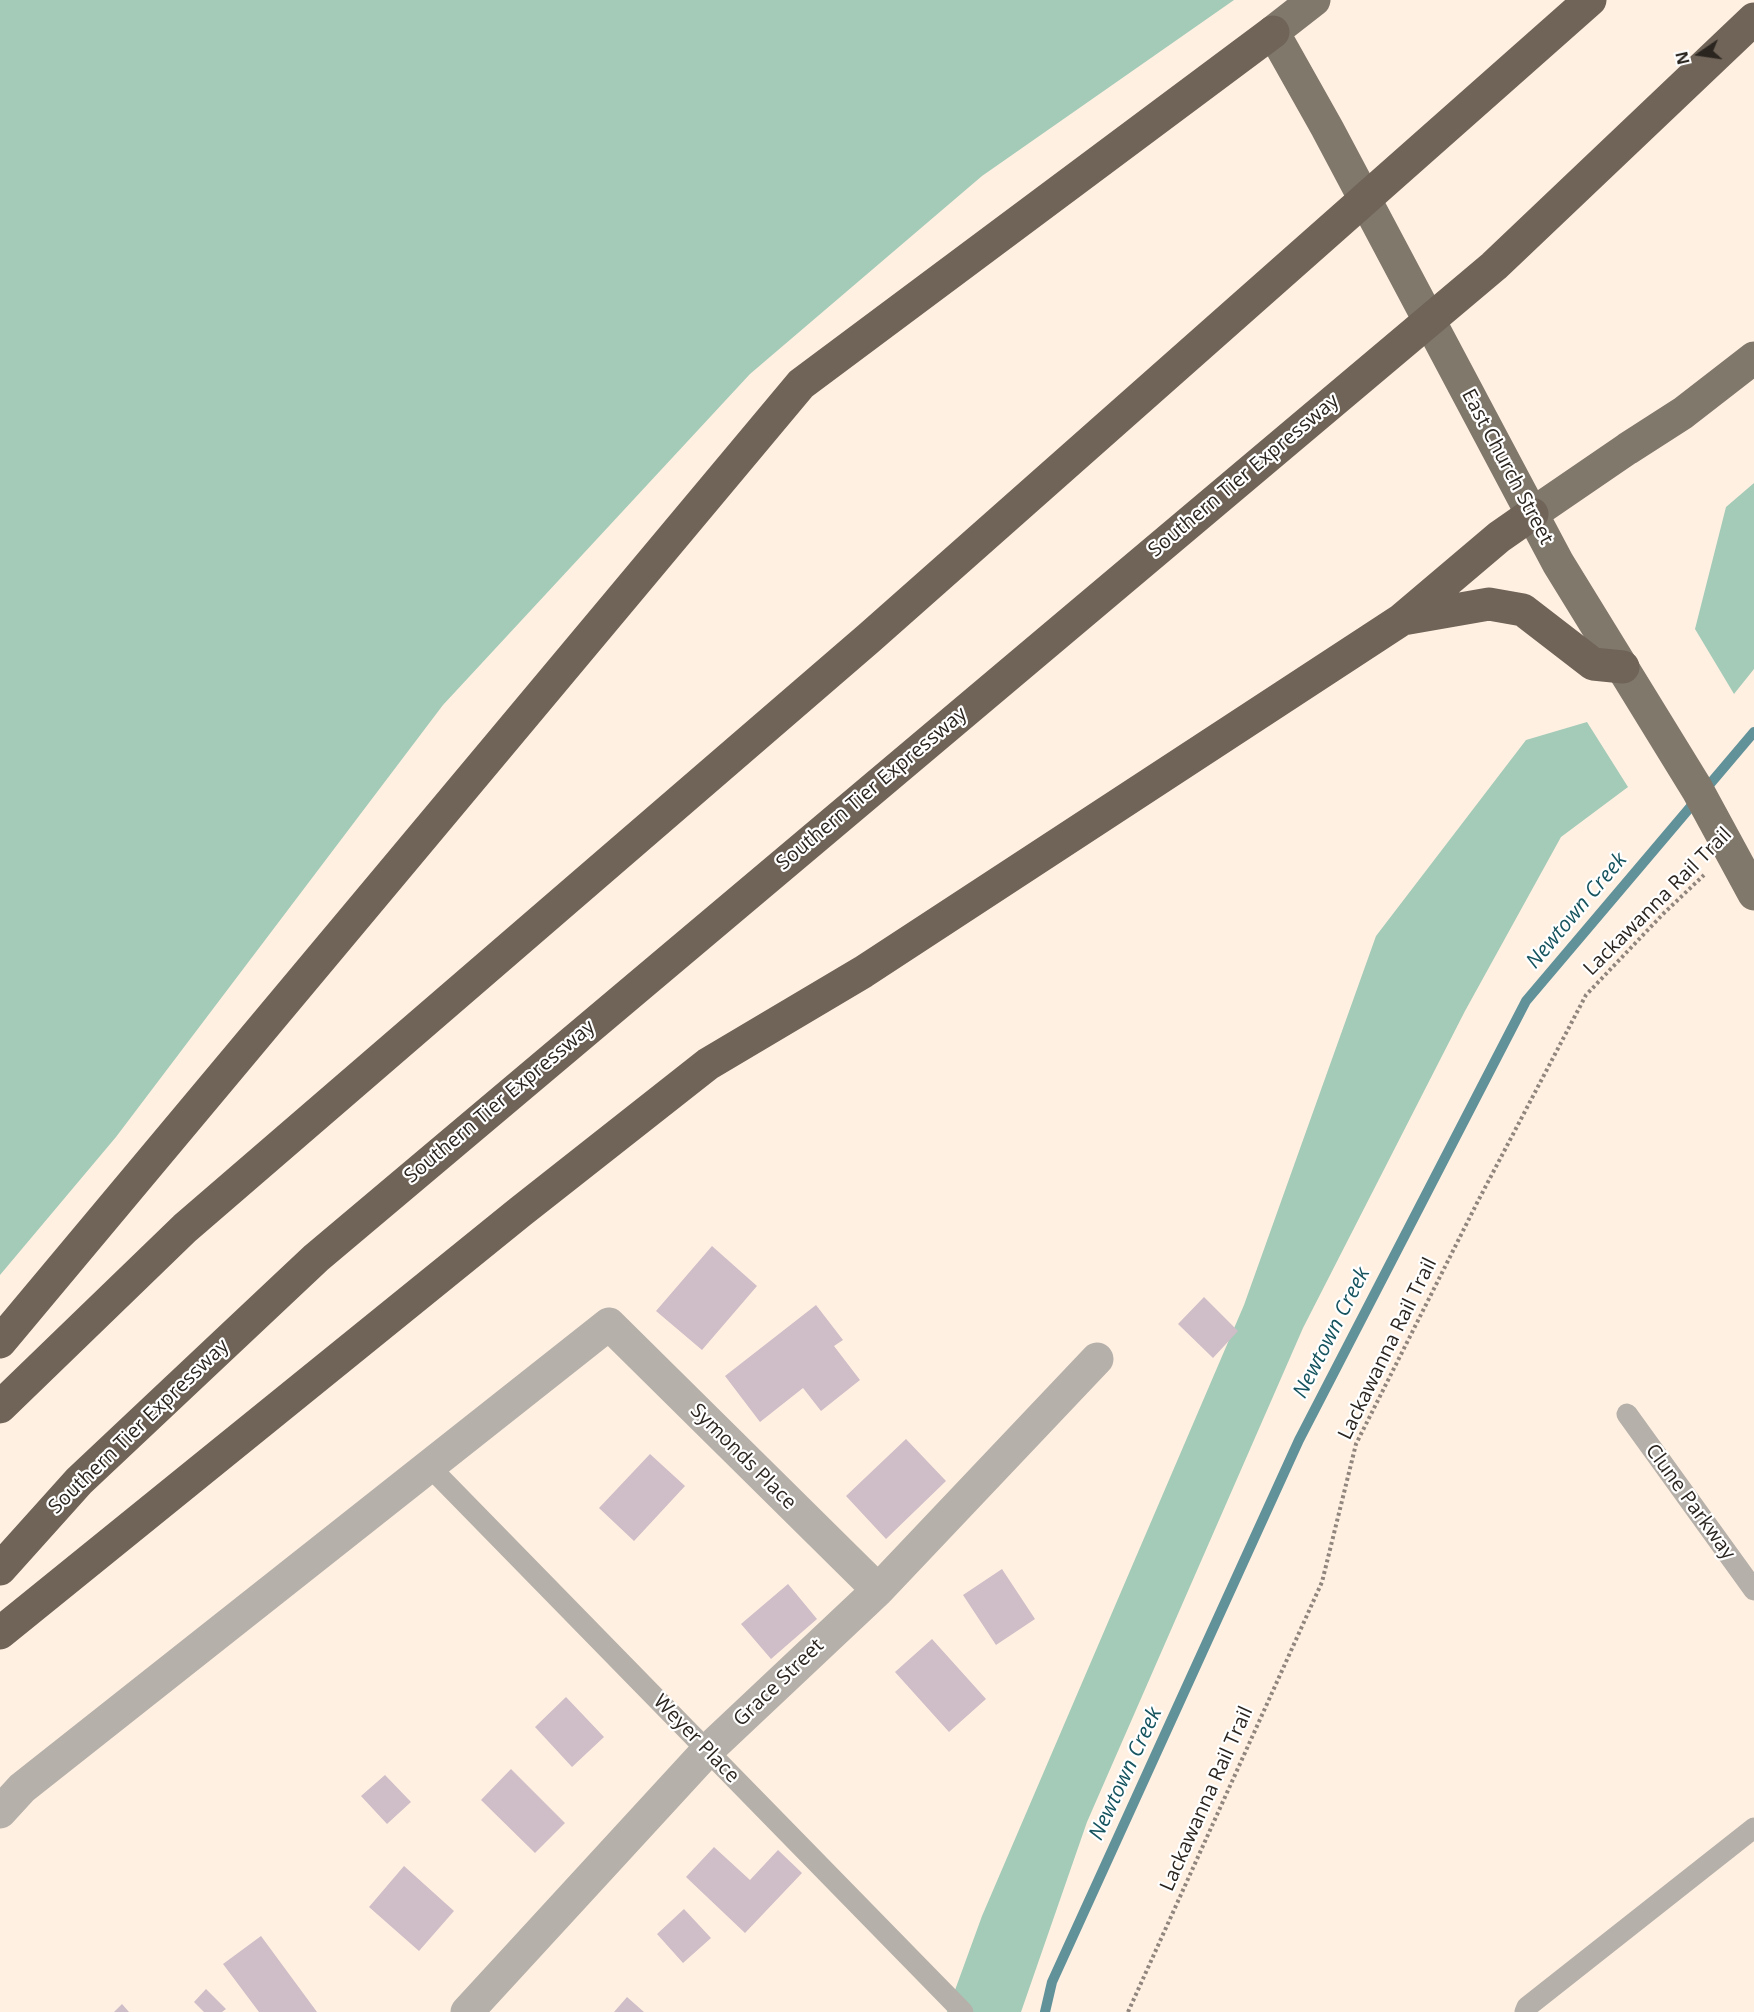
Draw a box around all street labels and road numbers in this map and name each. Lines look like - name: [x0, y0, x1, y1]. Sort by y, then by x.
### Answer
- street label: East Church Street: [1456, 385, 1558, 549]
- street label: Southern Tier Expressway: [1144, 389, 1344, 563]
- street label: Southern Tier Expressway: [772, 702, 972, 876]
- street label: Lackawanna Rail Trail: [1579, 823, 1737, 981]
- street label: Southern Tier Expressway: [400, 1015, 600, 1189]
- street label: Lackawanna Rail Trail: [1334, 1254, 1442, 1444]
- street label: Southern Tier Expressway: [44, 1335, 234, 1519]
- street label: Symonds Place: [685, 1399, 801, 1515]
- street label: Clune Parkway: [1640, 1440, 1740, 1564]
- street label: Grace Street: [729, 1634, 829, 1732]
- street label: Weyer Place: [648, 1690, 744, 1788]
- street label: Lackawanna Rail Trail: [1155, 1703, 1259, 1895]

